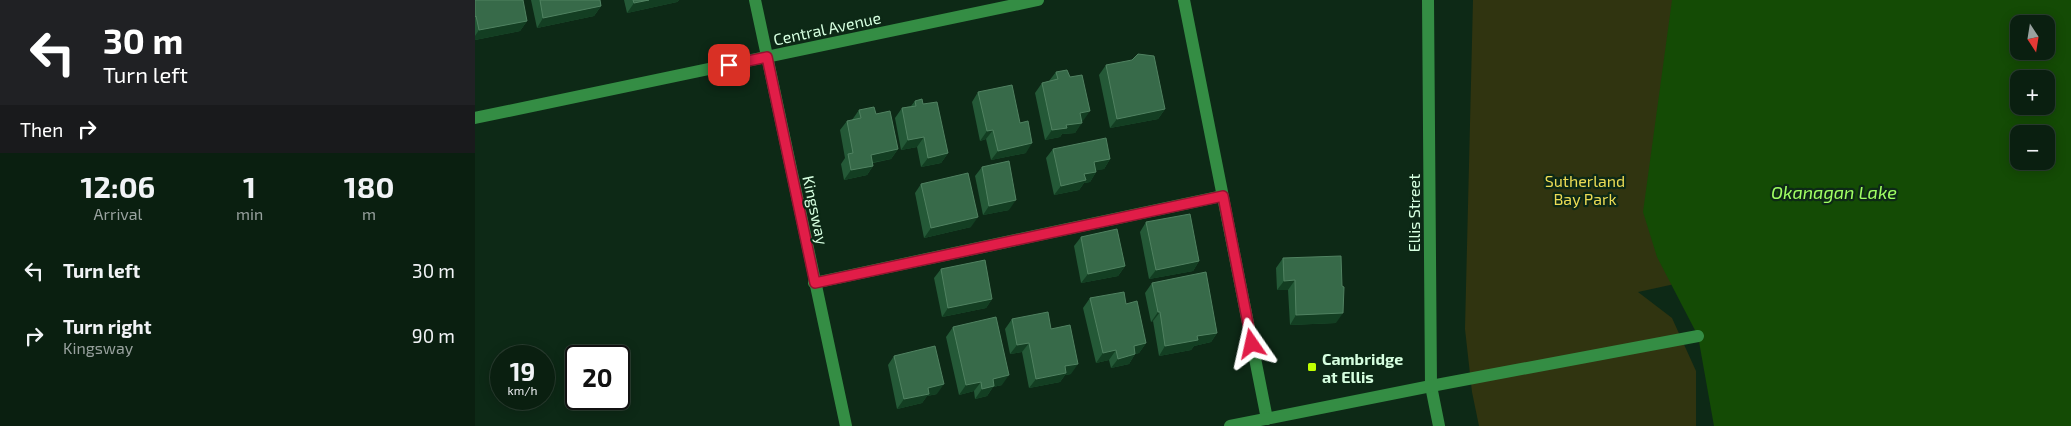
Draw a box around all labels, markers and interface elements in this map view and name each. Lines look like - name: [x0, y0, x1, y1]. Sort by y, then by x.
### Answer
- street label: Central Avenue: [771, 7, 883, 49]
- north arrow: [2010, 15, 2055, 60]
- map controls: [2010, 15, 2055, 170]
- text: 30 m: [103, 19, 183, 61]
- icon: left: [20, 20, 85, 85]
- pin: [708, 44, 750, 86]
- icon: arrive: [715, 51, 743, 79]
- text: Turn left: [103, 61, 188, 87]
- button: +: [2010, 70, 2055, 115]
- icon: right: [73, 115, 101, 143]
- text: Then: [20, 118, 63, 141]
- button: −: [2010, 125, 2055, 170]
- text: 12:06: [81, 168, 155, 204]
- text: 1: [243, 168, 256, 204]
- text: 180: [344, 168, 394, 204]
- park label: Sutherland Bay Park: [1545, 171, 1625, 208]
- street label: Kingsway: [799, 174, 833, 247]
- street label: Ellis Street: [1404, 174, 1423, 252]
- water label: Okanagan Lake: [1771, 181, 1897, 203]
- text: Arrival: [94, 204, 142, 223]
- text: min: [236, 204, 263, 223]
- text: m: [362, 204, 376, 223]
- icon: left: [20, 257, 48, 285]
- text: Turn left: [63, 259, 140, 282]
- text: 30 m: [412, 259, 455, 282]
- text: Turn right: [63, 315, 151, 338]
- position arrow: [1225, 317, 1277, 369]
- icon: right: [20, 322, 48, 350]
- text: 90 m: [412, 324, 455, 347]
- text: Kingsway: [63, 338, 133, 357]
- speed limit sign: 20: [565, 345, 630, 410]
- place label: Cambridge at Ellis: [1322, 349, 1403, 386]
- text: 19: [510, 356, 535, 386]
- marker: Cambridge at Ellis: [1306, 361, 1318, 373]
- text: km/h: [508, 383, 537, 397]

